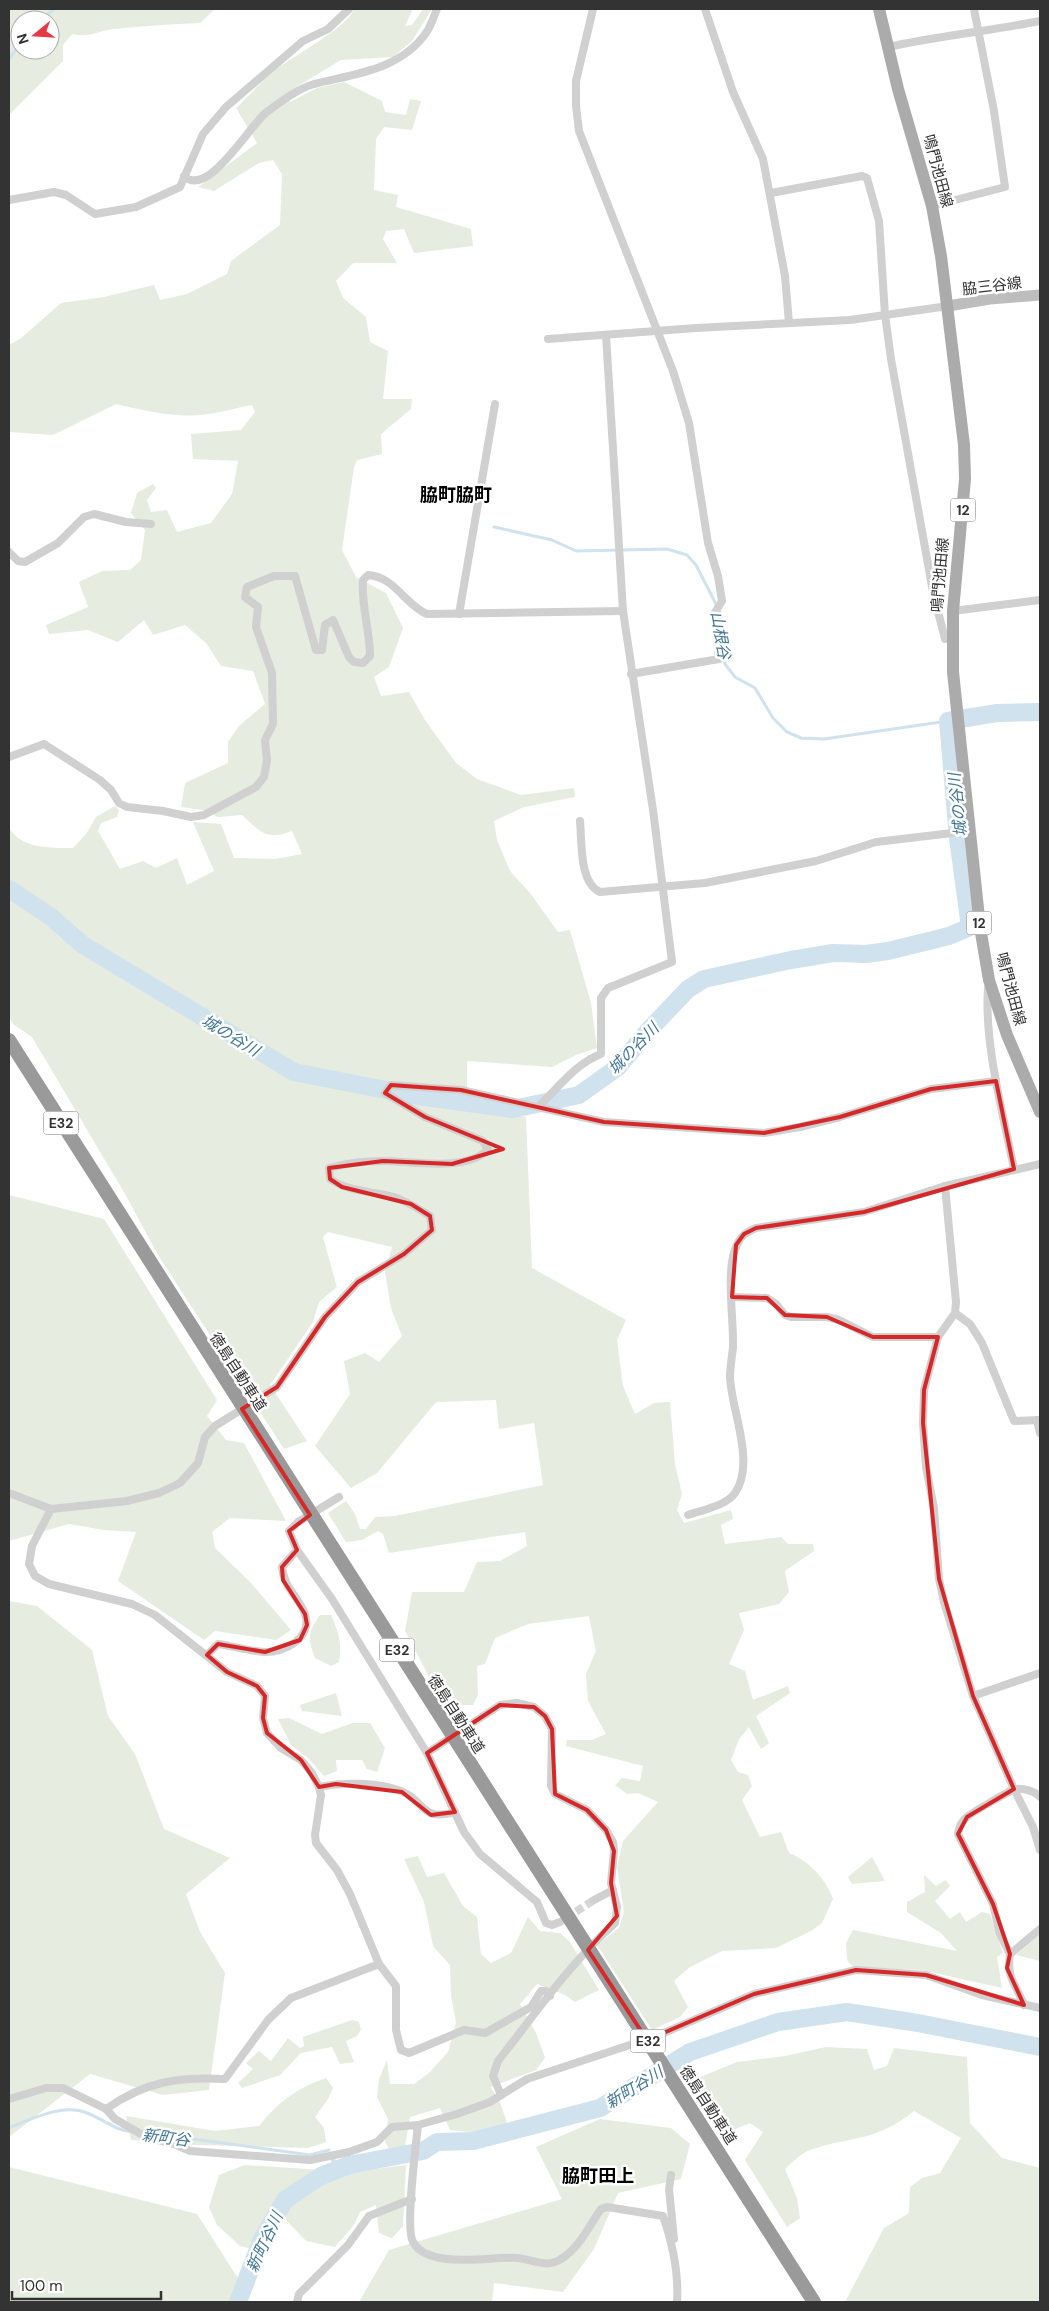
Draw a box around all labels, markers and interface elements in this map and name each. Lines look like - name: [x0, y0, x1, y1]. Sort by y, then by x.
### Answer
- north arrow: [10, 10, 60, 60]
- text: N: [12, 31, 33, 47]
- street label: 鳴門池田線: [919, 132, 957, 210]
- street label: 脇三谷線: [961, 272, 1023, 300]
- district label: 脇町脇町: [420, 483, 492, 507]
- road number: 12: [950, 498, 976, 522]
- street label: 鳴門池田線: [927, 537, 953, 613]
- water label: 山根谷: [706, 610, 735, 663]
- water label: 城の谷川: [944, 770, 971, 838]
- road number: 12: [966, 911, 992, 934]
- street label: 鳴門池田線: [992, 950, 1030, 1028]
- water label: 城の谷川: [198, 1010, 265, 1062]
- water label: 城の谷川: [604, 1017, 665, 1079]
- road number: E32: [44, 1112, 78, 1134]
- street label: 徳島自動車道: [205, 1329, 271, 1415]
- road number: E32: [380, 1638, 414, 1662]
- street label: 徳島自動車道: [423, 1671, 489, 1757]
- road number: E32: [630, 2030, 666, 2052]
- water label: 新町谷川: [602, 2061, 669, 2113]
- street label: 徳島自動車道: [675, 2062, 741, 2148]
- water label: 新町谷: [141, 2124, 193, 2151]
- district label: 脇町田上: [562, 2164, 634, 2188]
- water label: 新町谷川: [241, 2207, 288, 2276]
- scale bar: [12, 2268, 161, 2300]
- text: 100 m: [20, 2276, 63, 2296]

